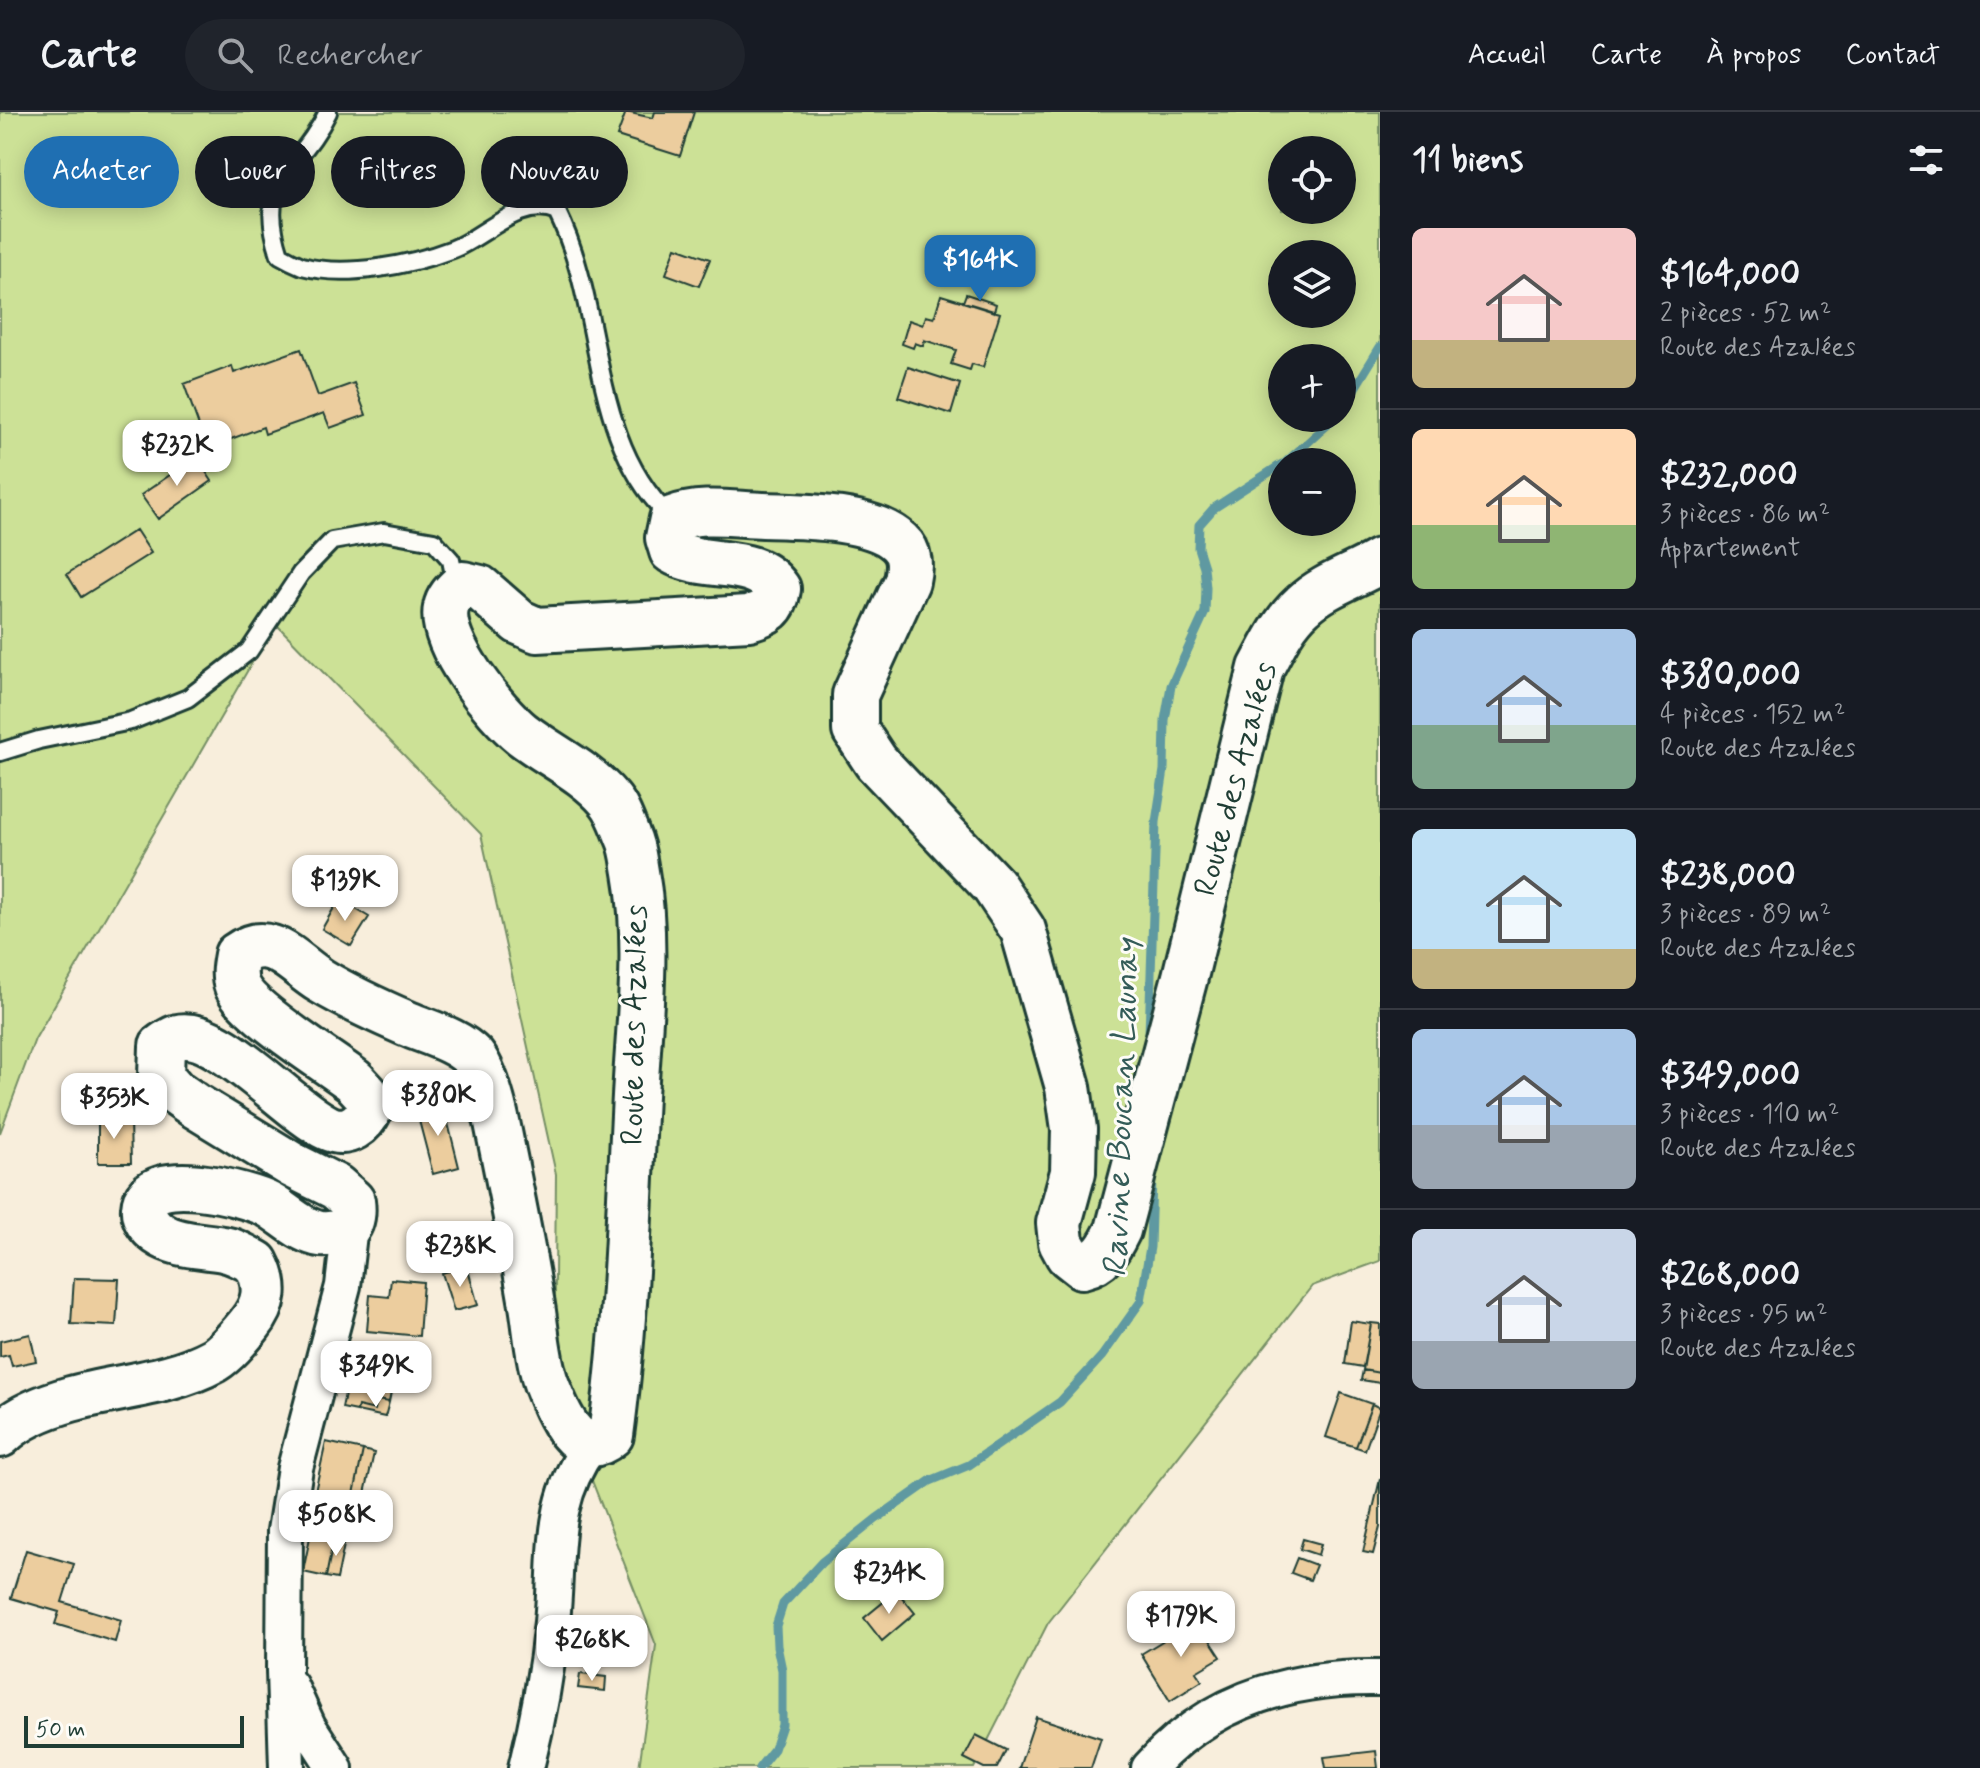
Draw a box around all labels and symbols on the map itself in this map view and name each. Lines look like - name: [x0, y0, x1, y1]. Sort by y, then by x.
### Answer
- pin: $164K: [924, 235, 1036, 303]
- pin: $232K: [121, 420, 233, 488]
- street label: Route des Azalées: [1185, 657, 1287, 901]
- pin: $139K: [289, 855, 401, 923]
- street label: Route des Azalées: [612, 904, 658, 1146]
- water label: Ravine Boucan Launay: [1094, 936, 1150, 1278]
- pin: $380K: [382, 1070, 494, 1138]
- pin: $353K: [58, 1073, 170, 1141]
- pin: $238K: [404, 1221, 516, 1289]
- pin: $349K: [320, 1341, 432, 1409]
- pin: $508K: [280, 1490, 392, 1558]
- pin: $234K: [833, 1548, 945, 1616]
- pin: $179K: [1125, 1591, 1237, 1659]
- pin: $268K: [536, 1615, 648, 1683]
- scale bar: [24, 1712, 244, 1748]

